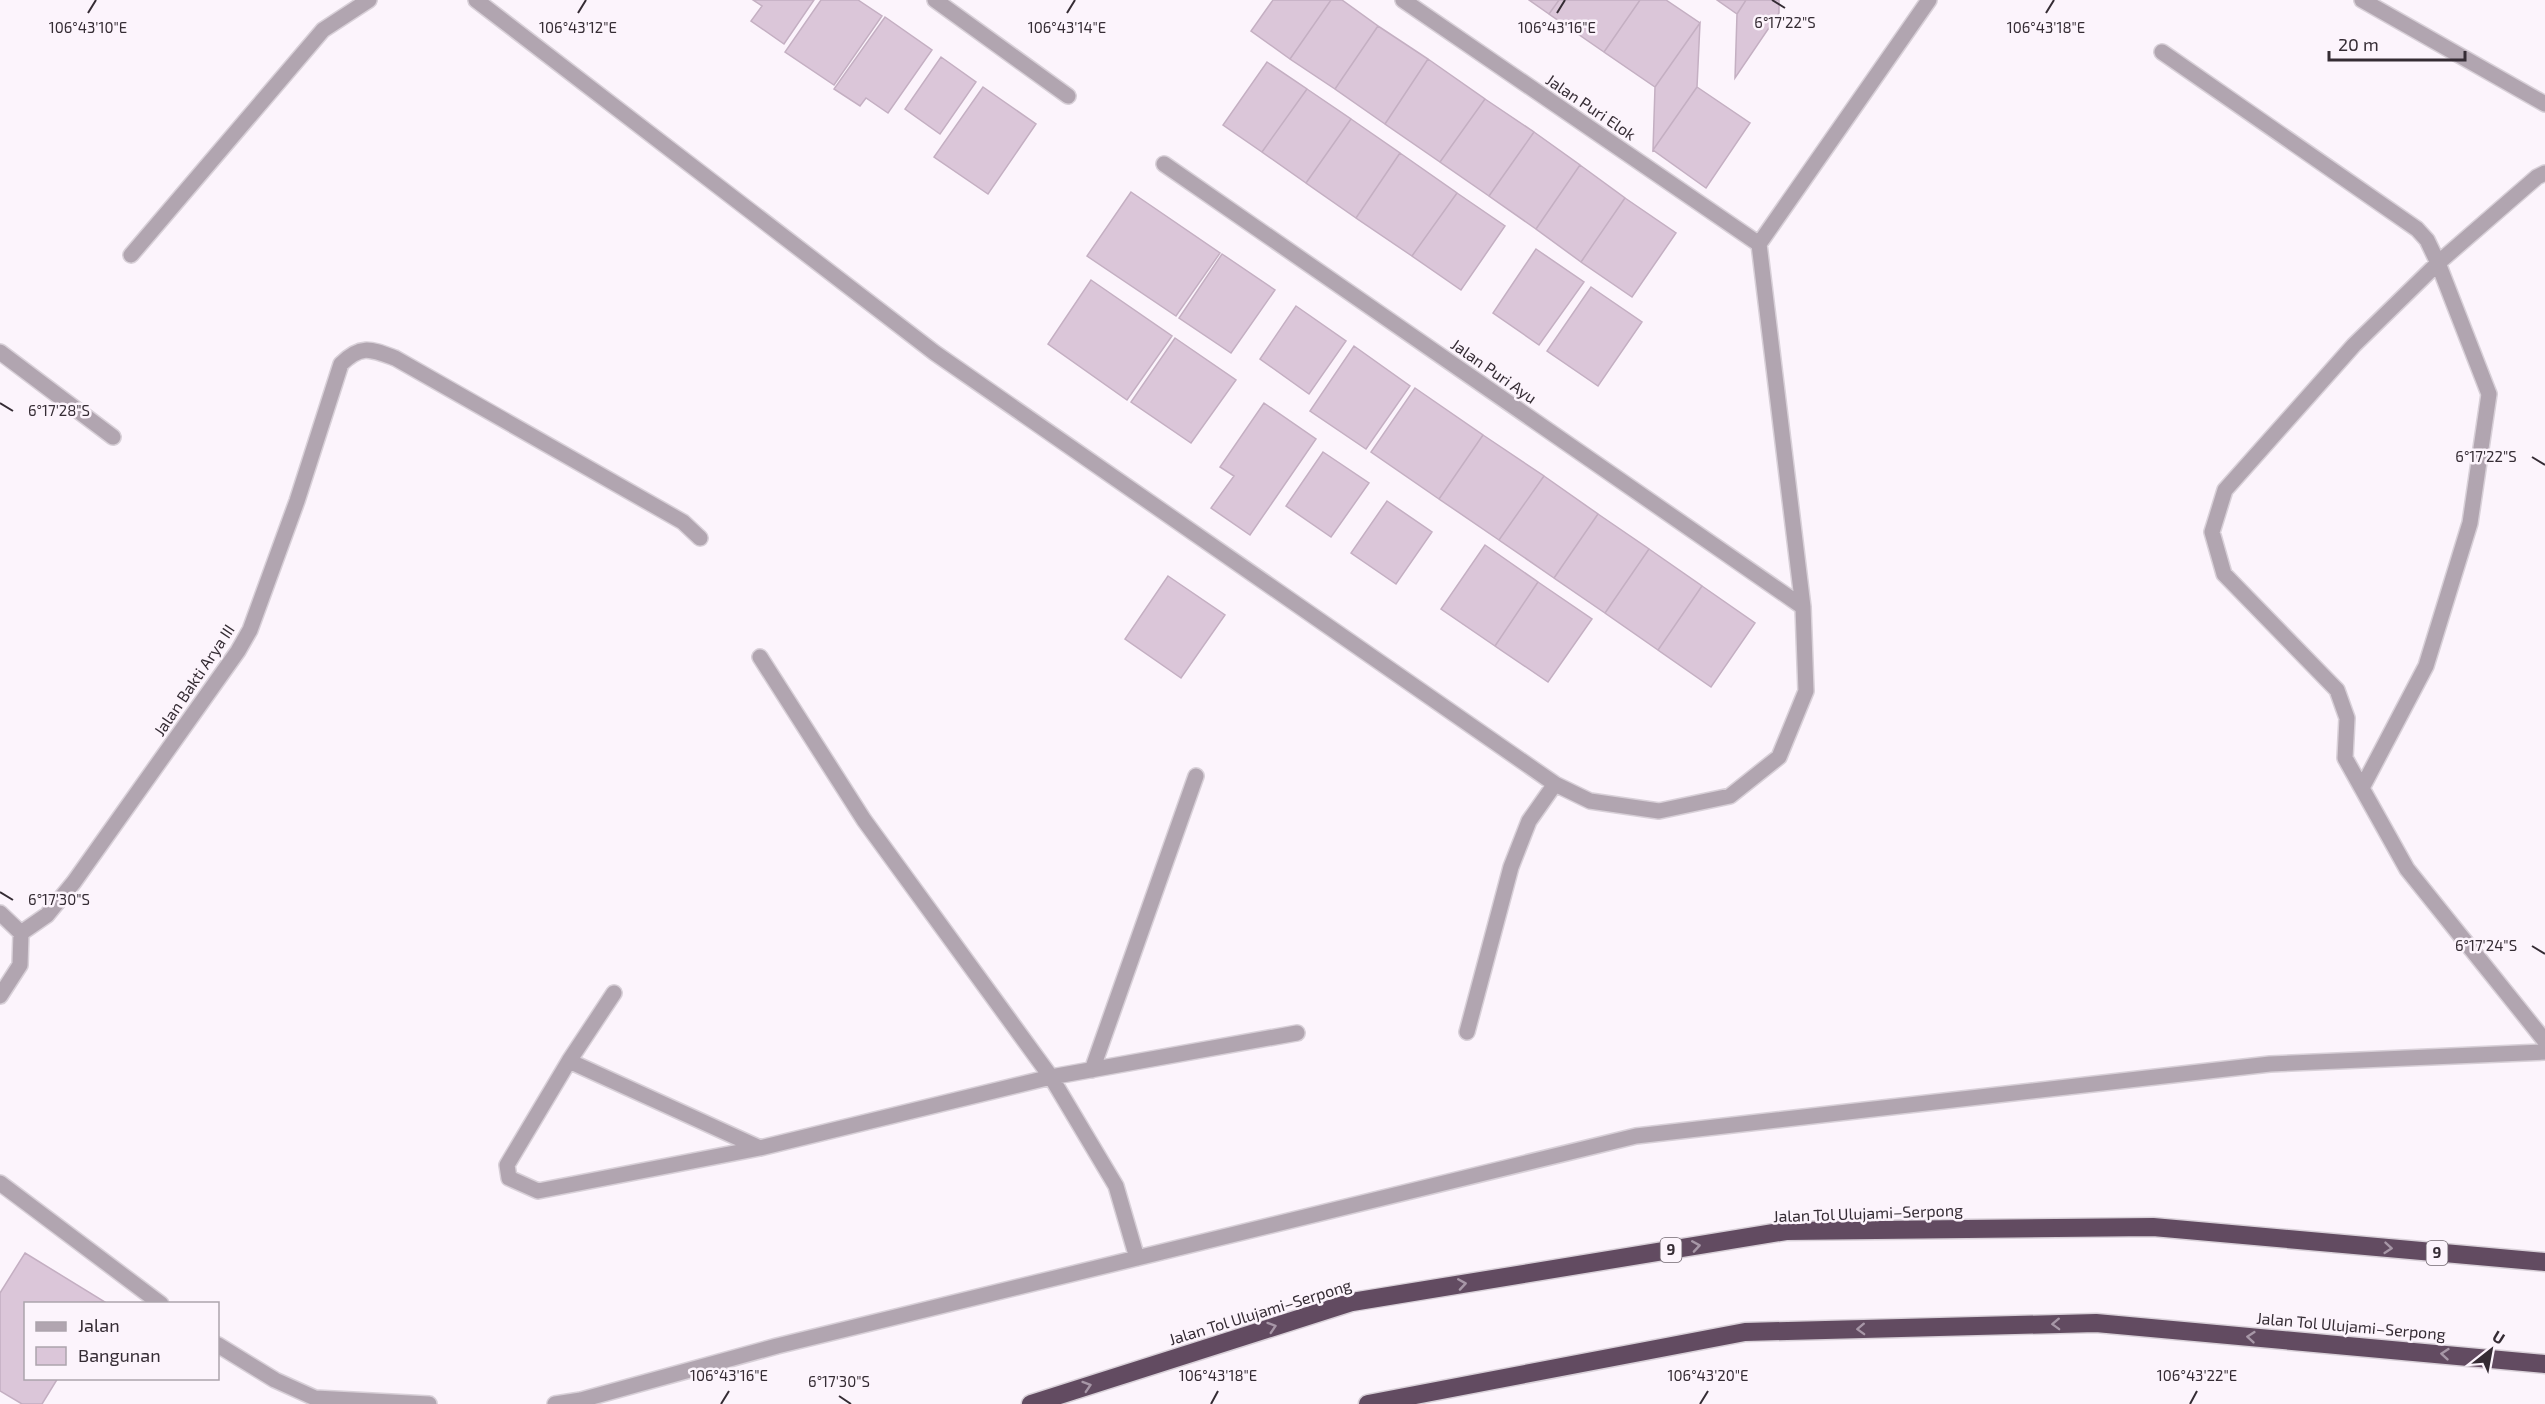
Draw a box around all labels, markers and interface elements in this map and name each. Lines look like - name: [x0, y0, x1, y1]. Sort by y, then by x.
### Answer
- text: 6°17'22"S: [1754, 13, 1816, 31]
- text: 106°43'10"E: [49, 18, 127, 36]
- text: 106°43'12"E: [539, 18, 617, 36]
- text: 106°43'14"E: [1028, 18, 1106, 36]
- text: 106°43'16"E: [1518, 18, 1596, 36]
- text: 106°43'18"E: [2007, 18, 2085, 36]
- scale bar: [2329, 24, 2466, 62]
- text: 20 m: [2338, 33, 2379, 55]
- street label: Jalan Puri Elok: [1543, 70, 1640, 144]
- street label: Jalan Puri Ayu: [1448, 334, 1541, 407]
- text: 6°17'28"S: [28, 401, 90, 419]
- text: 6°17'22"S: [2455, 447, 2517, 465]
- street label: Jalan Bakti Arya III: [149, 620, 238, 739]
- text: 6°17'30"S: [28, 890, 90, 908]
- text: 6°17'24"S: [2455, 936, 2517, 954]
- street label: Jalan Tol Ulujami–Serpong: [1773, 1200, 1963, 1226]
- road number: 9: [1660, 1238, 1682, 1262]
- one-way arrow: [1691, 1240, 1701, 1253]
- one-way arrow: [2384, 1241, 2393, 1254]
- road number: 9: [2426, 1241, 2448, 1265]
- street label: Jalan Tol Ulujami–Serpong: [1166, 1275, 1354, 1349]
- one-way arrow: [1457, 1278, 1467, 1291]
- legend: [24, 1302, 219, 1380]
- street label: Jalan Tol Ulujami–Serpong: [2256, 1308, 2447, 1344]
- text: Jalan: [78, 1314, 120, 1336]
- one-way arrow: [2052, 1317, 2061, 1330]
- north arrow: [2461, 1320, 2521, 1380]
- one-way arrow: [1266, 1322, 1277, 1334]
- one-way arrow: [1857, 1323, 1866, 1335]
- text: U: [2489, 1326, 2509, 1348]
- one-way arrow: [2246, 1331, 2255, 1344]
- text: Bangunan: [78, 1344, 161, 1366]
- one-way arrow: [2440, 1348, 2449, 1361]
- text: 106°43'16"E: [690, 1366, 768, 1384]
- text: 106°43'18"E: [1179, 1366, 1257, 1384]
- text: 106°43'20"E: [1668, 1366, 1748, 1384]
- text: 106°43'22"E: [2157, 1366, 2237, 1384]
- text: 6°17'30"S: [808, 1372, 870, 1390]
- one-way arrow: [1081, 1381, 1092, 1393]

